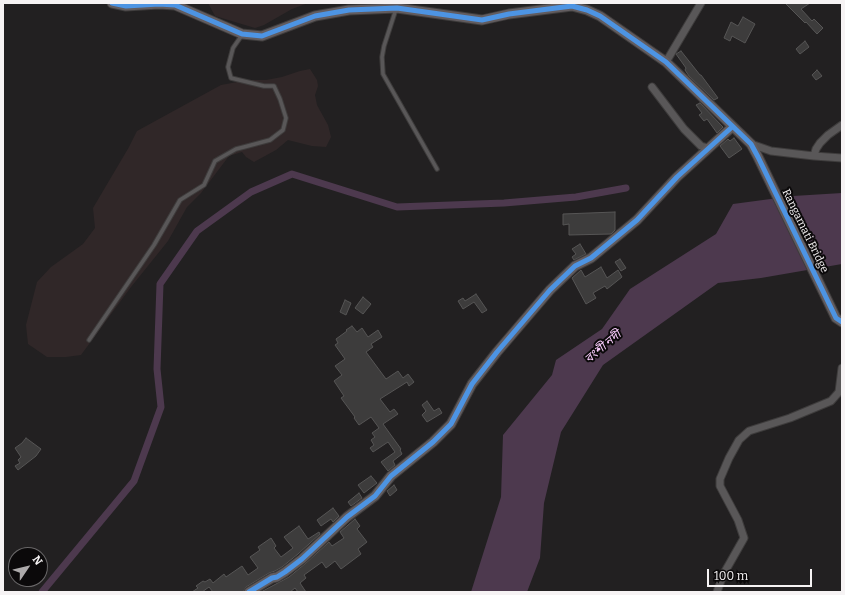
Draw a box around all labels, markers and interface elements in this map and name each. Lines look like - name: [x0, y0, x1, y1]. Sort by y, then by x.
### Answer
- street label: Rangamati Bridge: [779, 187, 831, 275]
- water label: বংশী নদী: [582, 328, 624, 366]
- north arrow: [8, 547, 48, 587]
- text: N: [30, 553, 45, 568]
- scale bar: [709, 561, 814, 587]
- text: 100 m: [714, 569, 748, 583]

